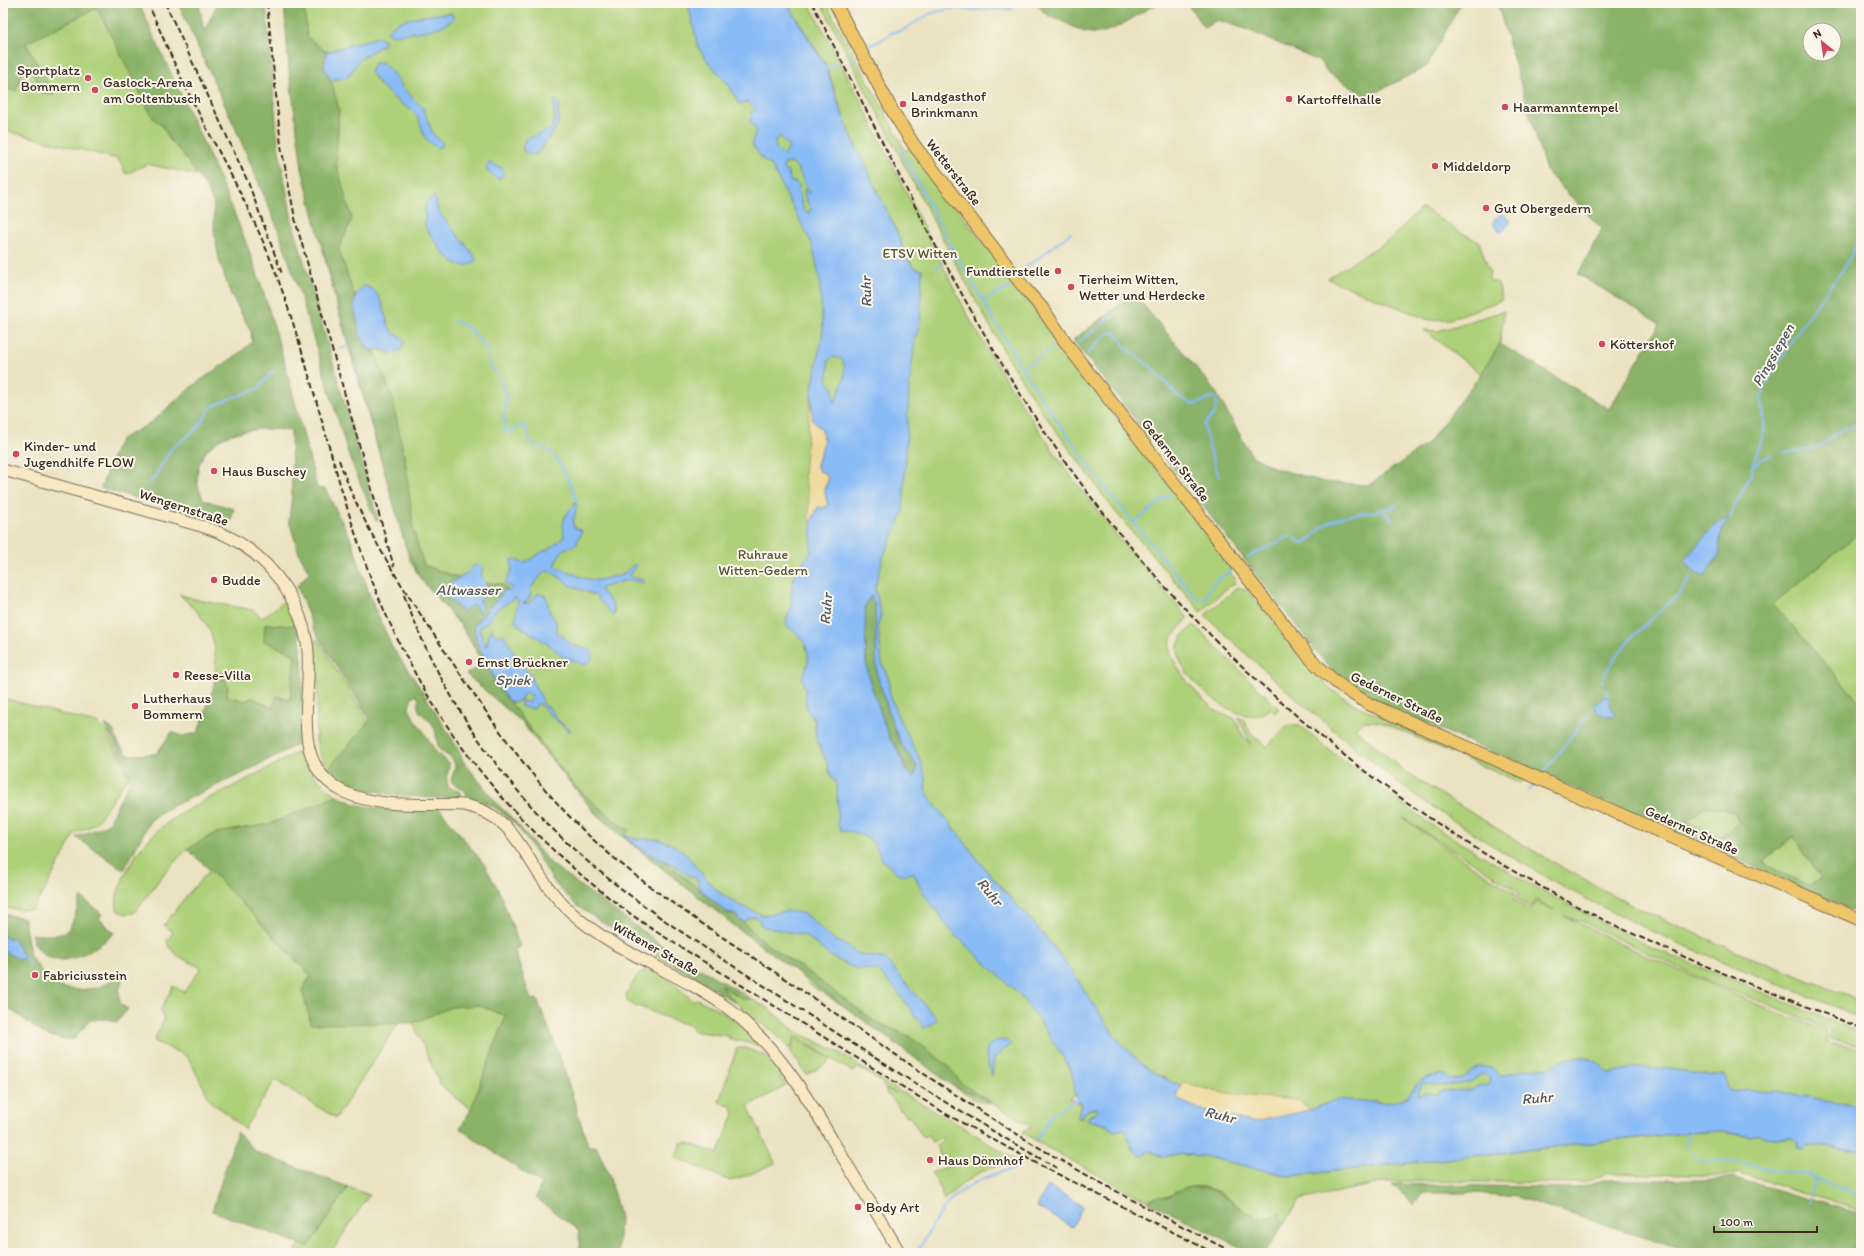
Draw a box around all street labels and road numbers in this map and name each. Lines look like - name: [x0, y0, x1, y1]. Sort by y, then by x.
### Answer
- street label: Wetterstraße: [922, 136, 985, 209]
- street label: Gederner Straße: [1138, 415, 1213, 505]
- street label: Wengernstraße: [137, 485, 231, 530]
- street label: Gederner Straße: [1348, 668, 1446, 727]
- street label: Gederner Straße: [1642, 802, 1742, 859]
- street label: Wittener Straße: [609, 918, 702, 979]

